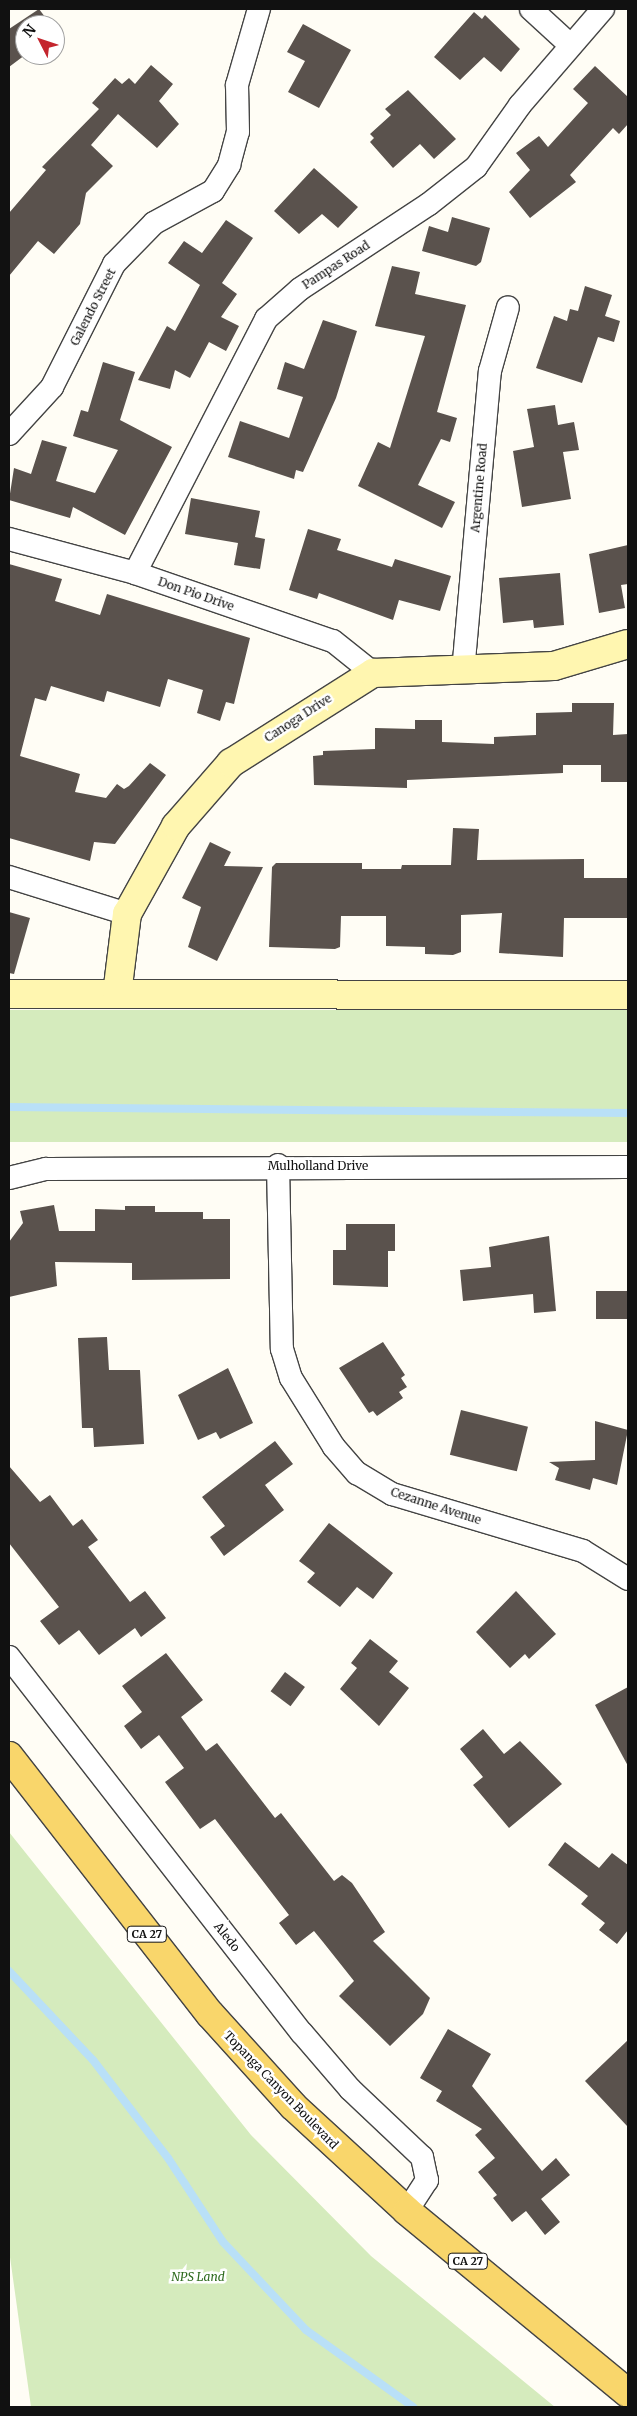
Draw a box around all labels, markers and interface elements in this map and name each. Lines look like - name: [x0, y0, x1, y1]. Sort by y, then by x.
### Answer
- north arrow: [15, 15, 65, 65]
- text: N: [19, 21, 40, 41]
- street label: Pampas Road: [300, 238, 372, 292]
- street label: Galendo Street: [67, 266, 119, 348]
- street label: Argentine Road: [468, 443, 490, 533]
- street label: Don Pio Drive: [156, 574, 236, 614]
- street label: Canoga Drive: [262, 691, 334, 745]
- street label: Mulholland Drive: [268, 1159, 368, 1173]
- street label: Cezanne Avenue: [389, 1485, 483, 1527]
- street label: Aledo: [211, 1920, 243, 1954]
- road number: CA 27: [126, 1926, 168, 1942]
- street label: Topanga Canyon Boulevard: [221, 2028, 341, 2152]
- road number: CA 27: [447, 2252, 489, 2270]
- park label: NPS Land: [171, 2270, 225, 2284]

